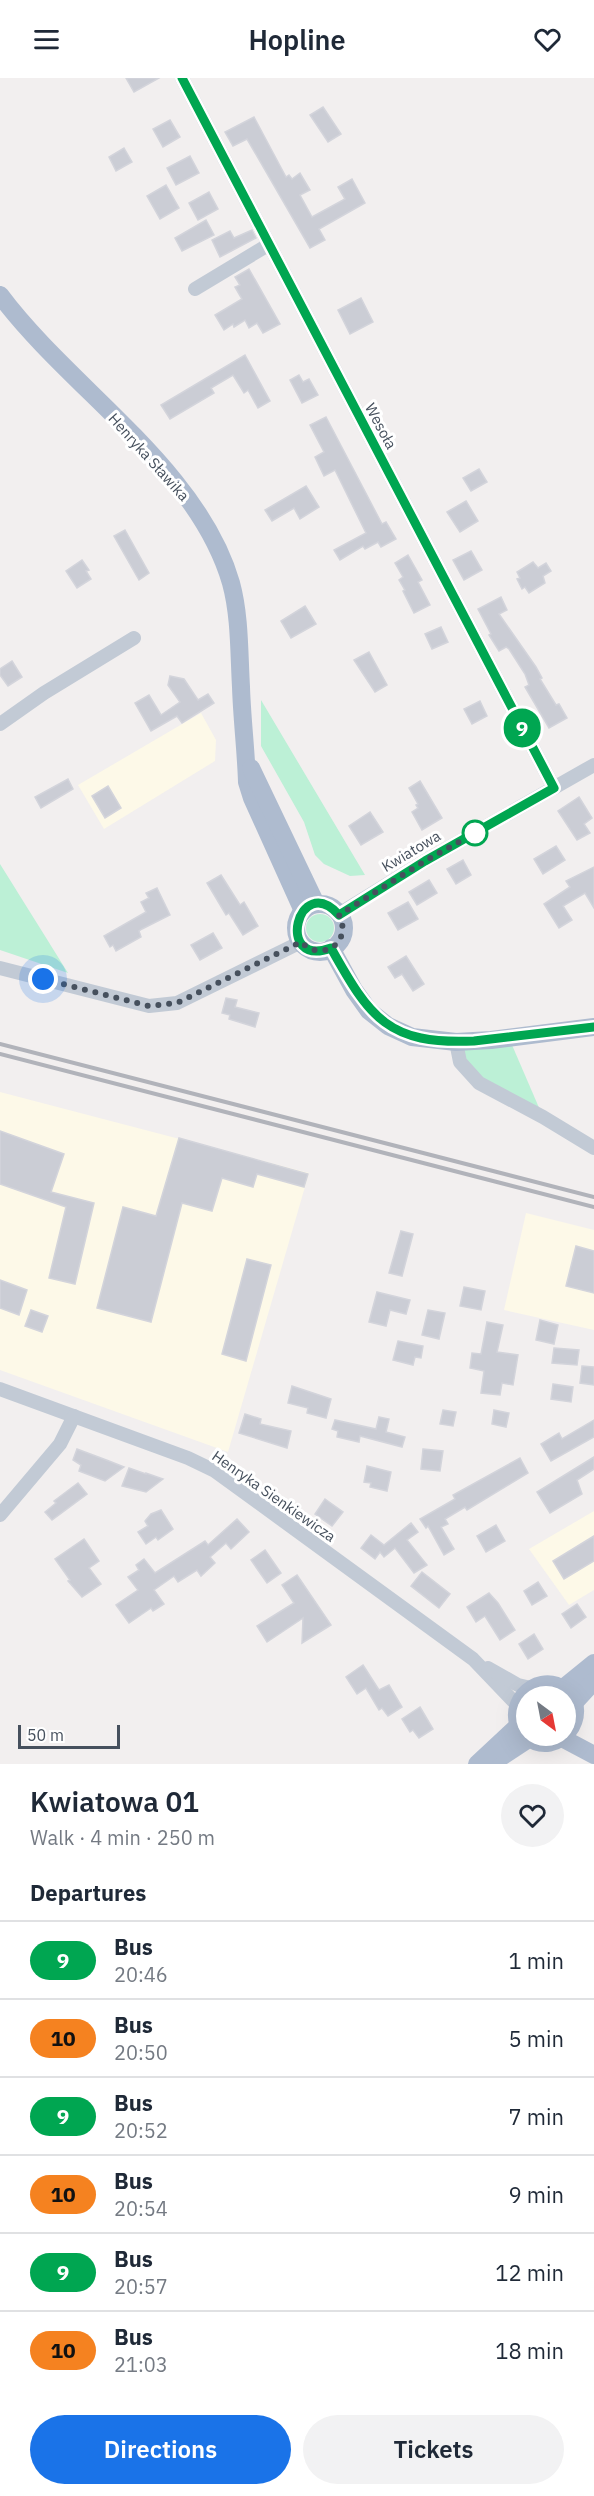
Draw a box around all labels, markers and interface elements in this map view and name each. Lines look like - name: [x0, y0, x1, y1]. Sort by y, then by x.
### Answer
- text: Hopline: [248, 22, 346, 57]
- icon: menu: [30, 23, 63, 56]
- icon: heart: [531, 23, 564, 56]
- street label: Wesoła: [361, 400, 401, 452]
- street label: Henryka Sławika: [105, 409, 193, 505]
- line badge: 9: [502, 708, 542, 748]
- text: 9: [516, 714, 528, 742]
- unlabelled marker: [462, 820, 488, 846]
- street label: Kwiatowa: [378, 826, 444, 876]
- your location: [28, 964, 58, 994]
- street label: Henryka Sienkiewicza: [208, 1446, 340, 1546]
- north arrow: [516, 1686, 576, 1746]
- map controls: [516, 1686, 576, 1746]
- scale bar: [18, 1722, 120, 1750]
- text: 50 m: [27, 1725, 64, 1745]
- text: Kwiatowa 01: [30, 1783, 199, 1820]
- button: heart: [501, 1784, 564, 1847]
- text: Walk · 4 min · 250 m: [30, 1824, 215, 1851]
- text: Departures: [30, 1878, 146, 1907]
- text: Bus: [114, 1932, 153, 1961]
- text: 9: [57, 1946, 69, 1974]
- text: 1 min: [508, 1946, 564, 1975]
- text: 20:46: [114, 1961, 168, 1988]
- text: Bus: [114, 2010, 153, 2039]
- text: 10: [50, 2024, 76, 2052]
- text: 5 min: [508, 2024, 564, 2053]
- text: 20:50: [114, 2039, 168, 2066]
- text: Bus: [114, 2088, 153, 2117]
- text: 9: [57, 2102, 69, 2130]
- text: 7 min: [508, 2102, 564, 2131]
- text: 20:52: [114, 2117, 168, 2144]
- text: Bus: [114, 2166, 153, 2195]
- text: 10: [50, 2180, 76, 2208]
- text: 9 min: [508, 2180, 564, 2209]
- text: 20:54: [114, 2195, 168, 2222]
- text: Bus: [114, 2244, 153, 2273]
- text: 9: [57, 2258, 69, 2286]
- text: 12 min: [495, 2258, 564, 2287]
- text: 20:57: [114, 2273, 168, 2300]
- text: Bus: [114, 2322, 153, 2351]
- text: 10: [50, 2336, 76, 2364]
- text: 18 min: [495, 2336, 564, 2365]
- text: 21:03: [114, 2351, 168, 2378]
- button: Directions: [30, 2415, 291, 2484]
- button: Tickets: [303, 2415, 564, 2484]

